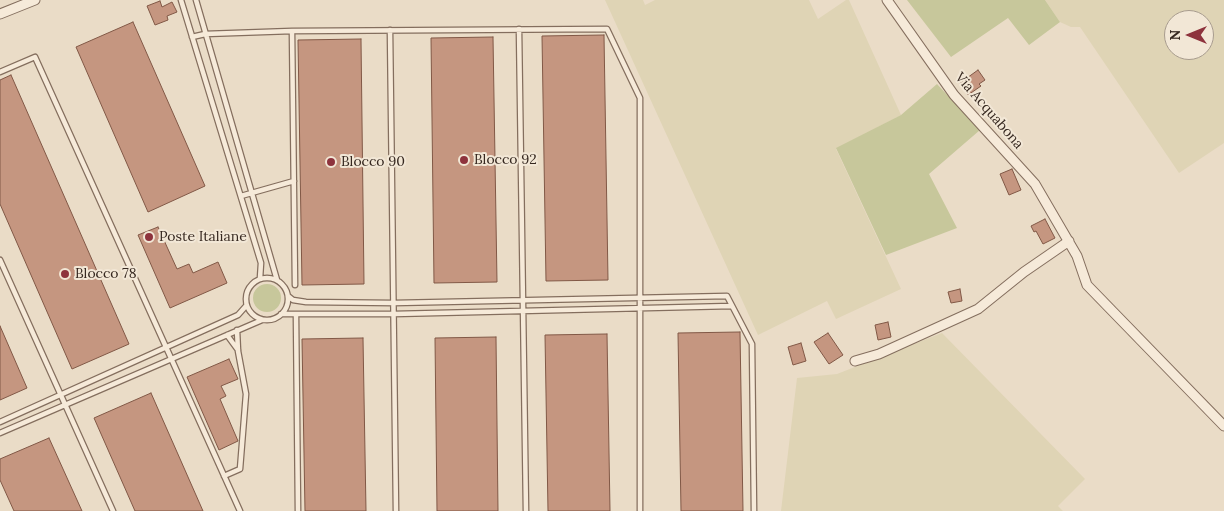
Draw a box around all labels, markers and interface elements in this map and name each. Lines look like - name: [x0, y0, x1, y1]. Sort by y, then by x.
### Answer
- north arrow: [1164, 10, 1214, 60]
- text: N: [1166, 30, 1184, 40]
- street label: Via Acquabona: [951, 69, 1027, 153]
- place label: Blocco 92: [474, 152, 537, 168]
- place label: Blocco 90: [341, 154, 405, 170]
- marker: Blocco 92: [458, 154, 470, 166]
- marker: Blocco 90: [325, 156, 337, 168]
- place label: Poste Italiane: [159, 229, 247, 245]
- marker: Poste Italiane: [143, 231, 155, 243]
- place label: Blocco 78: [75, 266, 137, 282]
- marker: Blocco 78: [59, 268, 71, 280]

